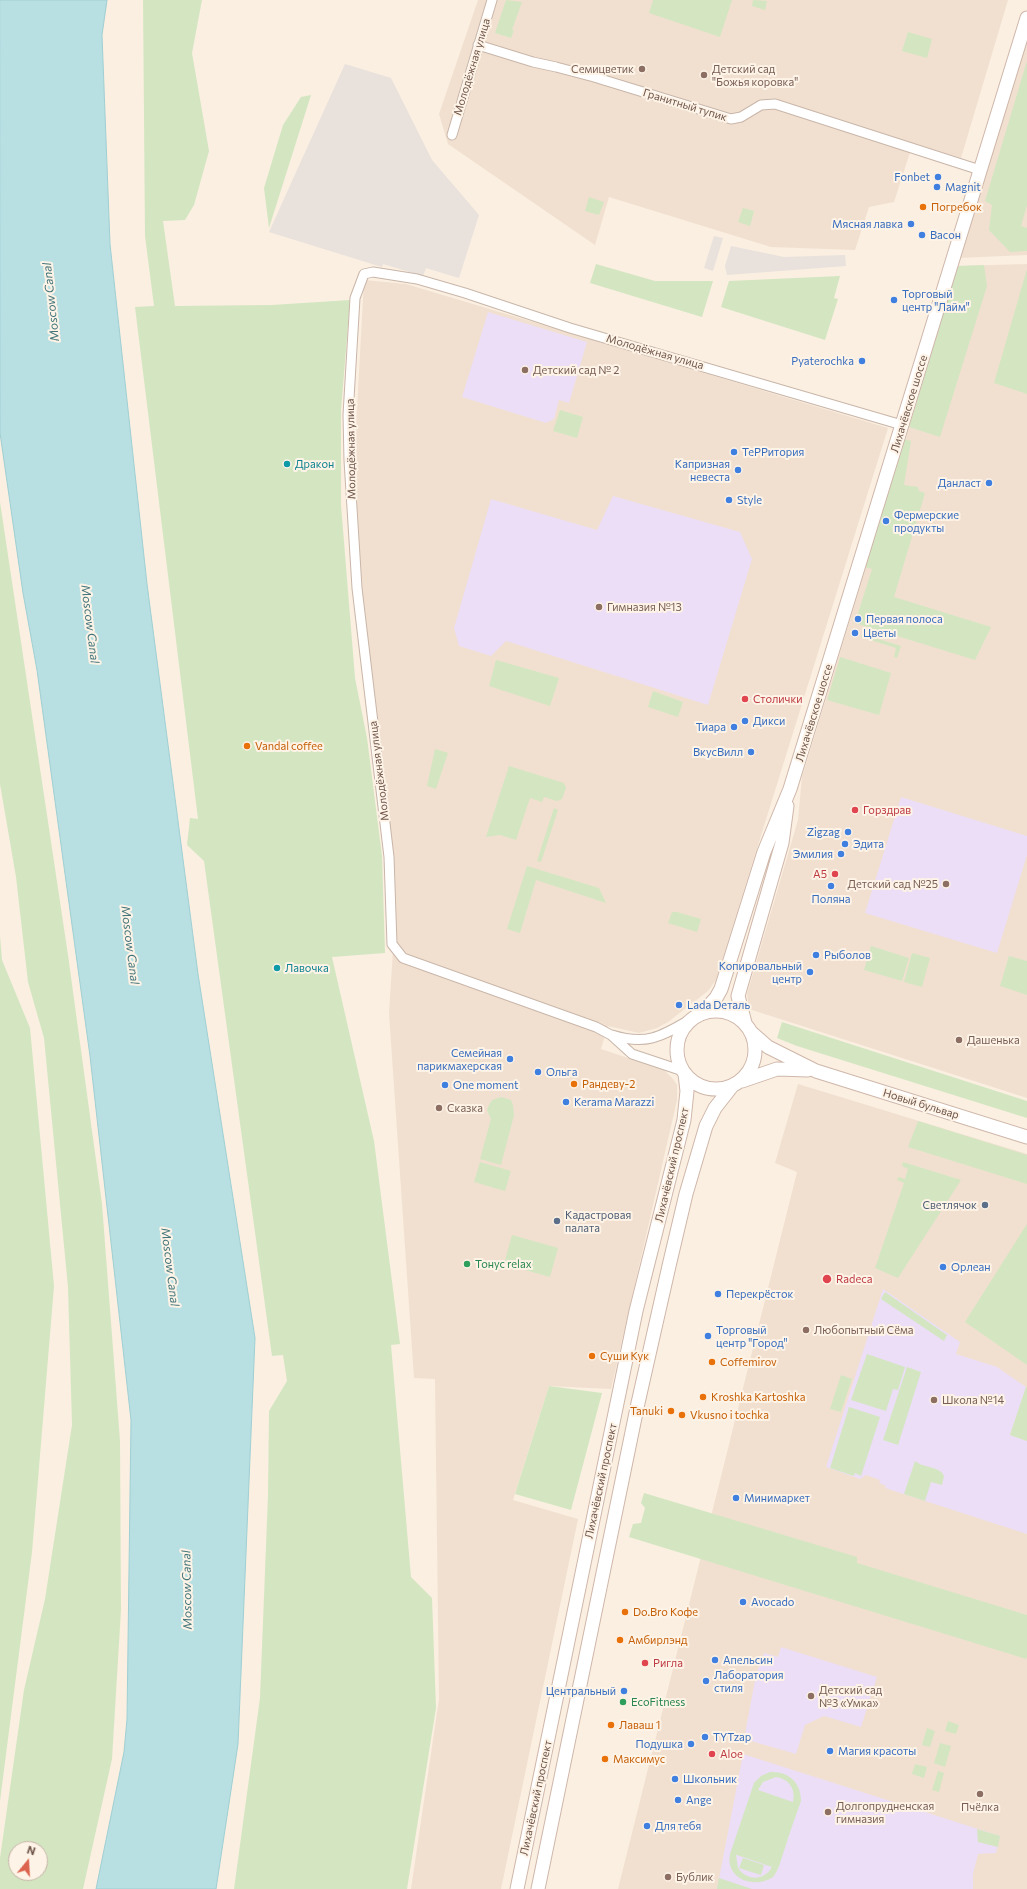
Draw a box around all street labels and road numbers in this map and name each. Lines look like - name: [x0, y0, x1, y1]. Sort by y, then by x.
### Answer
- street label: Молодёжная улица: [451, 17, 493, 117]
- street label: Гранитный тупик: [641, 86, 729, 124]
- street label: Молодёжная улица: [605, 332, 705, 372]
- street label: Лихачёвское шоссе: [888, 354, 930, 454]
- street label: Молодёжная улица: [344, 399, 358, 499]
- street label: Лихачёвское шоссе: [793, 663, 835, 763]
- street label: Молодёжная улица: [366, 720, 392, 822]
- street label: Новый бульвар: [881, 1086, 961, 1122]
- street label: Лихачёвский проспект: [652, 1106, 692, 1224]
- street label: Лихачёвский проспект: [582, 1422, 620, 1540]
- street label: Лихачёвский проспект: [517, 1739, 555, 1857]

